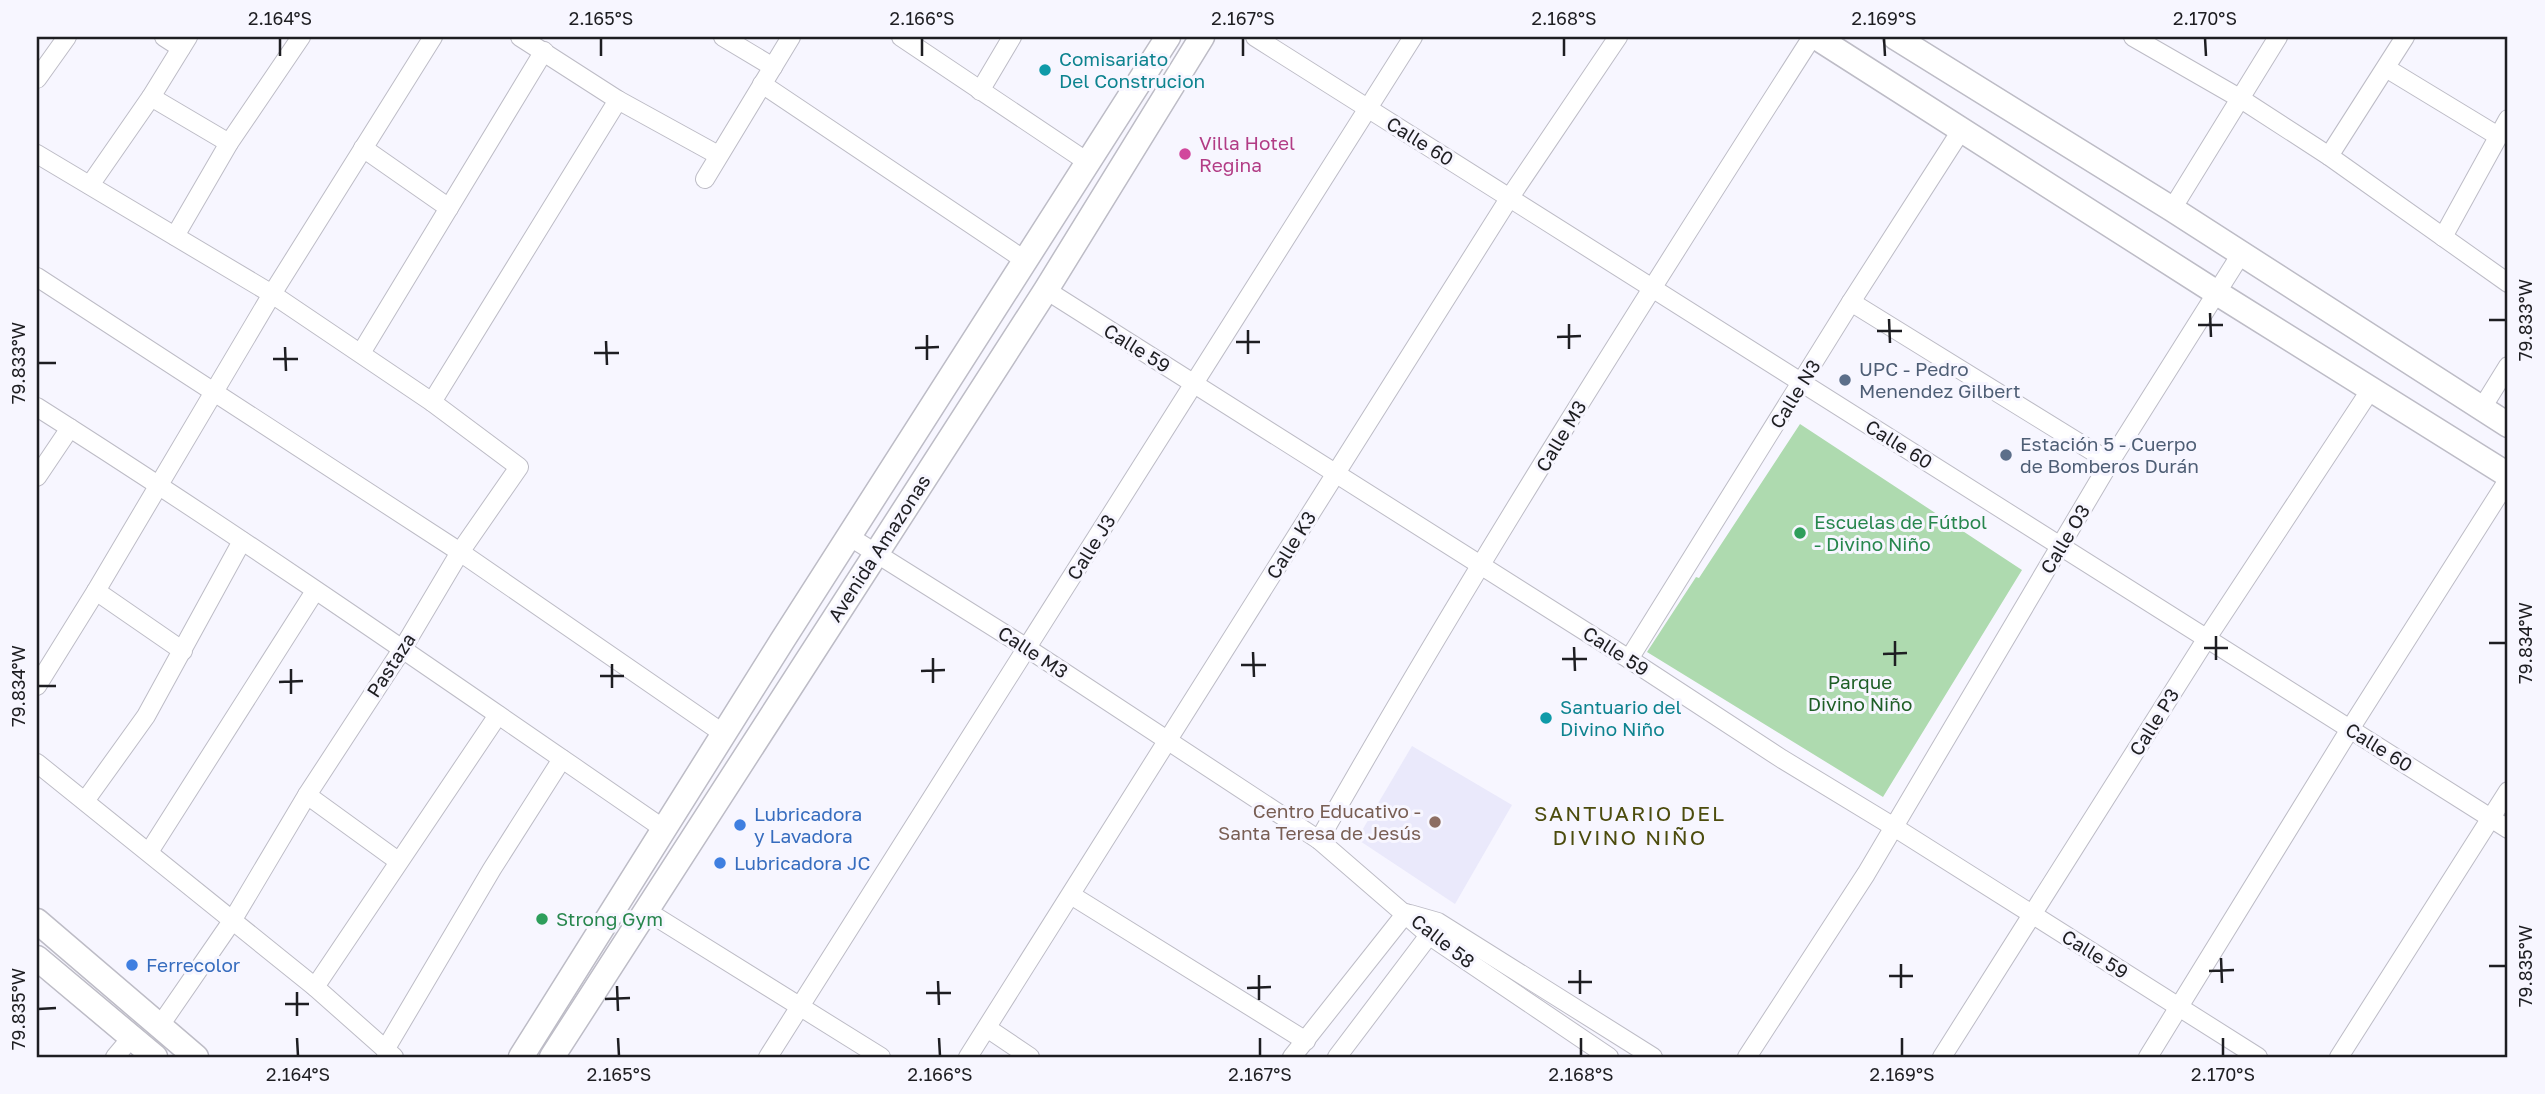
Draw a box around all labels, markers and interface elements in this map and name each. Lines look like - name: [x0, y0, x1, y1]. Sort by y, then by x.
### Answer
- text: 2.164°S: [248, 7, 312, 29]
- text: 2.165°S: [569, 7, 633, 29]
- text: 2.166°S: [890, 7, 954, 29]
- text: 2.167°S: [1211, 7, 1275, 29]
- text: 2.168°S: [1532, 7, 1596, 29]
- text: 2.169°S: [1852, 7, 1916, 29]
- text: 2.170°S: [2173, 7, 2237, 29]
- place label: Comisariato Del Construcion: [1059, 47, 1205, 92]
- marker: Comisariato Del Construcion: [1037, 62, 1053, 78]
- street label: Calle 60: [1383, 111, 1458, 170]
- place label: Villa Hotel Regina: [1199, 131, 1295, 176]
- marker: Villa Hotel Regina: [1177, 146, 1193, 162]
- text: 79.833°W: [2514, 279, 2536, 361]
- street label: Calle 59: [1100, 318, 1175, 377]
- text: 79.833°W: [7, 322, 29, 404]
- street label: Calle N3: [1764, 355, 1825, 432]
- place label: UPC - Pedro Menendez Gilbert: [1859, 357, 2021, 402]
- marker: UPC - Pedro Menendez Gilbert: [1837, 372, 1853, 388]
- street label: Calle M3: [1530, 396, 1591, 475]
- street label: Calle 60: [1862, 414, 1937, 473]
- place label: Estación 5 - Cuerpo de Bomberos Durán: [2020, 432, 2199, 477]
- marker: Estación 5 - Cuerpo de Bomberos Durán: [1998, 447, 2014, 463]
- street label: Avenida Amazonas: [822, 470, 935, 626]
- street label: Calle O3: [2035, 500, 2094, 577]
- street label: Calle K3: [1261, 507, 1320, 583]
- street label: Calle J3: [1061, 510, 1120, 584]
- place label: Escuelas de Fútbol - Divino Niño: [1814, 510, 1987, 555]
- marker: Escuelas de Fútbol - Divino Niño: [1792, 525, 1808, 541]
- text: 79.834°W: [2514, 602, 2536, 684]
- street label: Calle M3: [994, 620, 1073, 683]
- street label: Calle 59: [1579, 621, 1654, 680]
- street label: Pastaza: [361, 628, 420, 701]
- text: 79.834°W: [7, 645, 29, 727]
- park label: Parque Divino Niño: [1808, 670, 1912, 715]
- street label: Calle P3: [2124, 684, 2183, 760]
- place label: Santuario del Divino Niño: [1560, 695, 1682, 740]
- marker: Santuario del Divino Niño: [1538, 710, 1554, 726]
- street label: Calle 60: [2342, 717, 2417, 776]
- place label: Centro Educativo - Santa Teresa de Jesús: [1218, 799, 1421, 844]
- district label: SANTUARIO DEL DIVINO NIÑO: [1534, 800, 1726, 850]
- place label: Lubricadora y Lavadora: [754, 802, 862, 847]
- marker: Centro Educativo - Santa Teresa de Jesús: [1427, 814, 1443, 830]
- marker: Lubricadora y Lavadora: [732, 817, 748, 833]
- place label: Lubricadora JC: [734, 851, 870, 874]
- marker: Lubricadora JC: [712, 855, 728, 871]
- place label: Strong Gym: [556, 907, 663, 930]
- street label: Calle 58: [1407, 909, 1480, 972]
- marker: Strong Gym: [534, 911, 550, 927]
- street label: Calle 59: [2058, 924, 2133, 983]
- text: 79.835°W: [2514, 925, 2536, 1007]
- place label: Ferrecolor: [146, 953, 241, 976]
- marker: Ferrecolor: [124, 957, 140, 973]
- text: 79.835°W: [7, 968, 29, 1050]
- text: 2.164°S: [266, 1063, 330, 1085]
- text: 2.165°S: [587, 1063, 651, 1085]
- text: 2.166°S: [908, 1063, 972, 1085]
- text: 2.167°S: [1228, 1063, 1292, 1085]
- text: 2.168°S: [1549, 1063, 1613, 1085]
- text: 2.169°S: [1870, 1063, 1934, 1085]
- text: 2.170°S: [2191, 1063, 2255, 1085]

